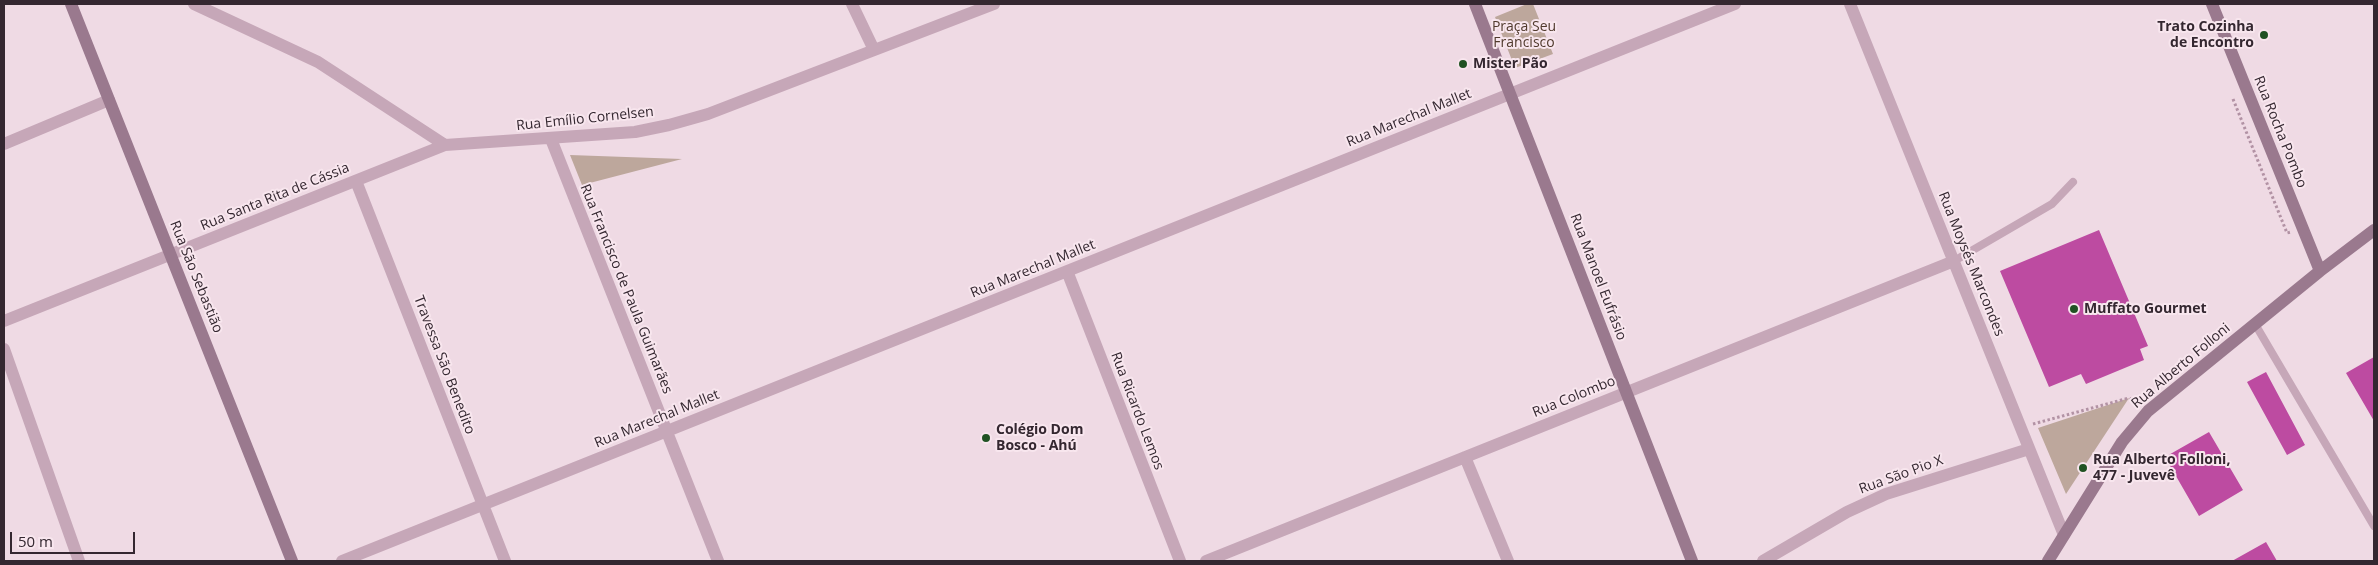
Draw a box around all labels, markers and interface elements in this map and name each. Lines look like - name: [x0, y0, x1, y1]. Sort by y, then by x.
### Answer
- park label: Praça Seu Francisco: [1492, 19, 1556, 52]
- place label: Trato Cozinha de Encontro: [2157, 19, 2254, 52]
- marker: Trato Cozinha de Encontro: [2258, 29, 2270, 41]
- place label: Mister Pão: [1473, 56, 1548, 72]
- marker: Mister Pão: [1457, 58, 1469, 70]
- street label: Rua Rocha Pombo: [2250, 74, 2310, 190]
- street label: Rua Marechal Mallet: [1344, 85, 1474, 151]
- street label: Rua Emílio Cornelsen: [515, 103, 655, 135]
- street label: Rua Santa Rita de Cássia: [198, 159, 352, 235]
- street label: Rua Francisco de Paula Guimarães: [576, 182, 676, 396]
- street label: Rua Moysés Marcondes: [1934, 189, 2008, 339]
- street label: Rua Manoel Eufrásio: [1566, 211, 1630, 343]
- street label: Rua São Sebastião: [166, 218, 226, 336]
- street label: Rua Marechal Mallet: [968, 236, 1098, 302]
- street label: Travessa São Benedito: [410, 293, 478, 437]
- place label: Muffato Gourmet: [2084, 301, 2207, 317]
- marker: Muffato Gourmet: [2068, 303, 2080, 315]
- street label: Rua Alberto Folloni: [2128, 320, 2234, 412]
- street label: Rua Ricardo Lemos: [1107, 350, 1167, 472]
- street label: Rua Colombo: [1530, 373, 1618, 421]
- street label: Rua Marechal Mallet: [592, 386, 722, 452]
- place label: Colégio Dom Bosco - Ahú: [996, 422, 1083, 454]
- marker: Colégio Dom Bosco - Ahú: [980, 432, 992, 444]
- street label: Rua São Pio X: [1857, 452, 1945, 498]
- place label: Rua Alberto Folloni, 477 - Juvevê: [2093, 452, 2230, 484]
- marker: Rua Alberto Folloni, 477 - Juvevê: [2077, 462, 2089, 474]
- scale bar: [12, 522, 138, 554]
- text: 50 m: [18, 531, 53, 551]

